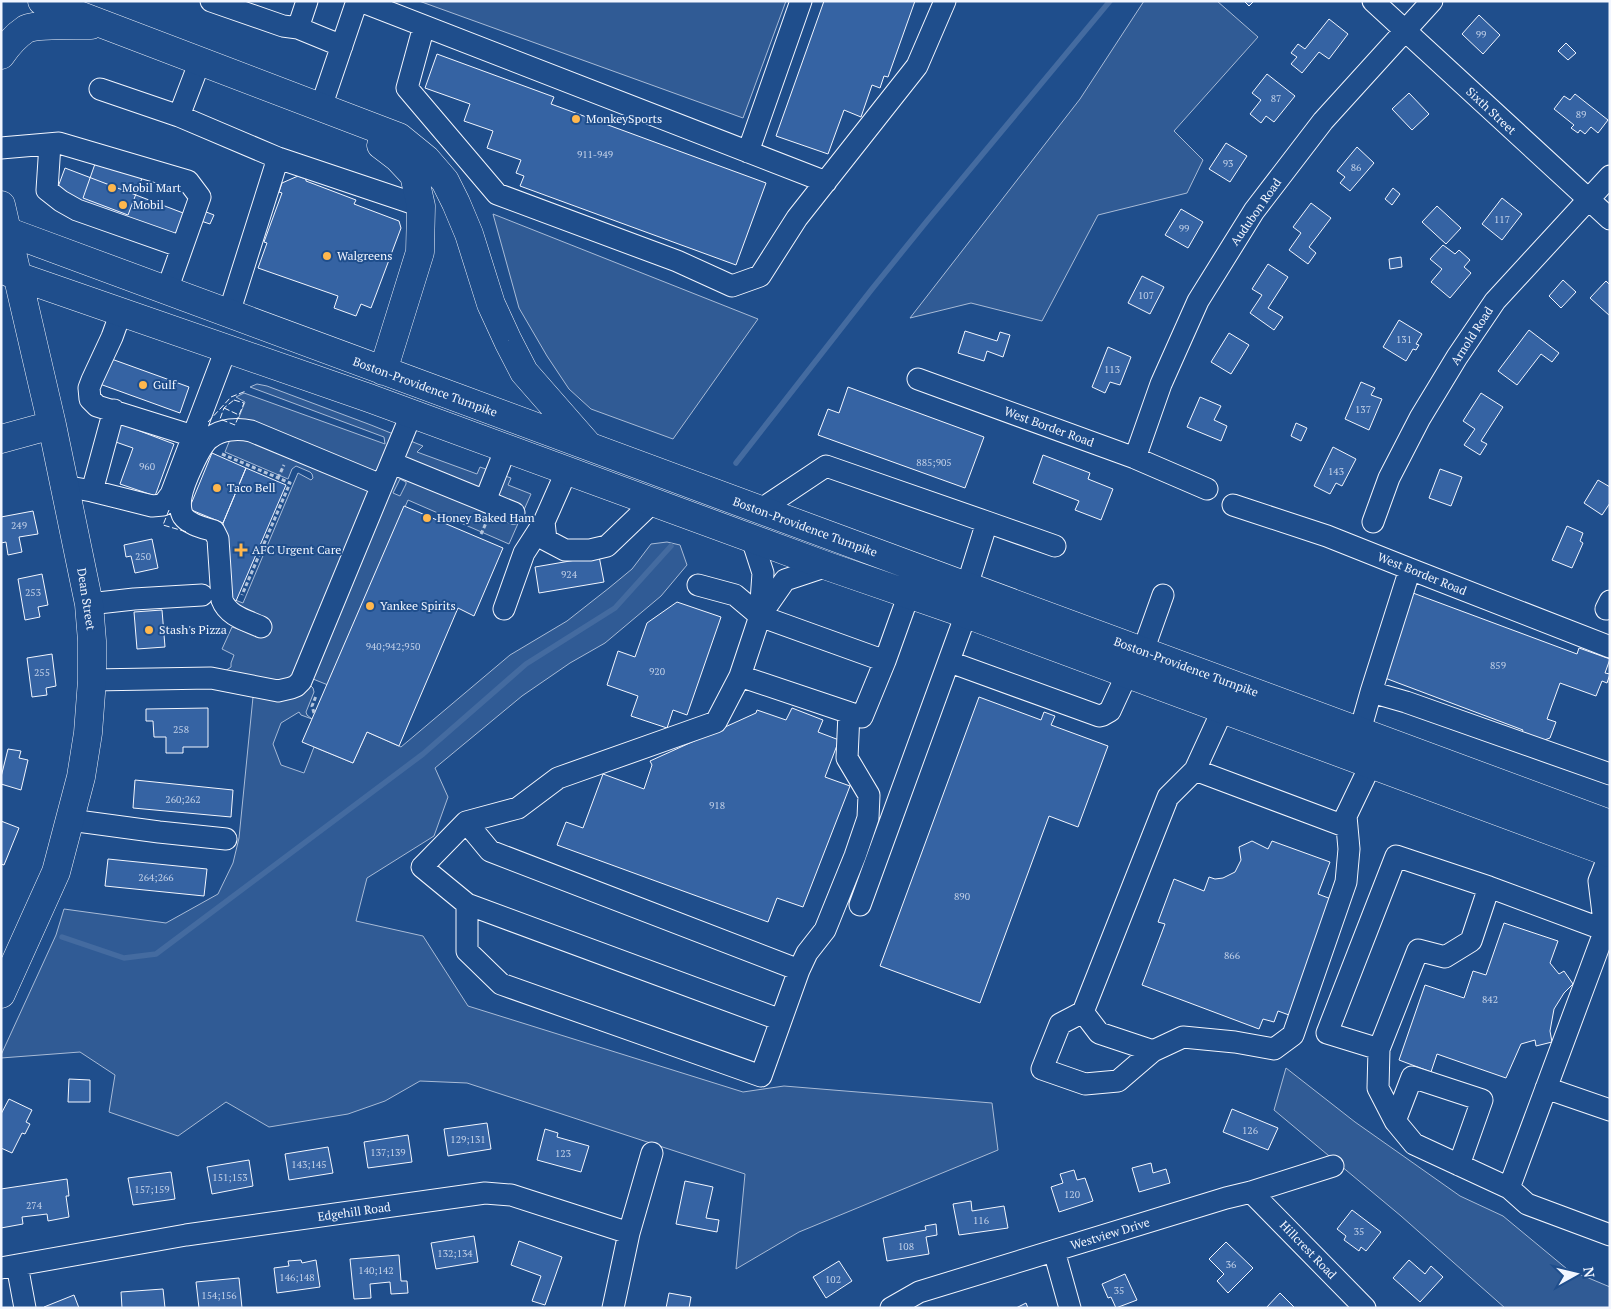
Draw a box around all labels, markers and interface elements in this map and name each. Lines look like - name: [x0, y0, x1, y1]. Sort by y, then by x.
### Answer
- house number: 99: [1476, 28, 1486, 41]
- street label: Sixth Street: [1463, 84, 1520, 138]
- house number: 87: [1271, 92, 1281, 105]
- house number: 89: [1576, 108, 1586, 121]
- place label: MonkeySports: [586, 111, 662, 126]
- marker: MonkeySports: [570, 113, 582, 125]
- house number: 911-949: [577, 148, 613, 161]
- house number: 93: [1223, 157, 1233, 170]
- house number: 86: [1351, 161, 1362, 174]
- street label: Audubon Road: [1227, 175, 1284, 248]
- place label: Mobil Mart: [122, 180, 182, 195]
- marker: Mobil Mart: [106, 182, 118, 194]
- place label: Mobil: [133, 197, 164, 212]
- marker: Mobil: [117, 199, 129, 211]
- house number: 117: [1494, 213, 1510, 226]
- house number: 99: [1179, 222, 1189, 235]
- place label: Walgreens: [337, 248, 392, 263]
- marker: Walgreens: [321, 250, 333, 262]
- house number: 107: [1138, 289, 1154, 302]
- street label: Arnold Road: [1447, 303, 1496, 368]
- house number: 131: [1396, 333, 1412, 346]
- street label: Boston-Providence Turnpike: [351, 353, 499, 420]
- house number: 113: [1104, 363, 1120, 376]
- place label: Gulf: [153, 377, 177, 392]
- marker: Gulf: [137, 379, 149, 391]
- street label: West Border Road: [1002, 403, 1097, 450]
- house number: 137: [1355, 403, 1371, 416]
- house number: 885;905: [916, 456, 952, 469]
- house number: 960: [139, 460, 155, 473]
- house number: 143: [1328, 465, 1344, 478]
- place label: Taco Bell: [227, 480, 276, 495]
- marker: Taco Bell: [211, 482, 223, 494]
- street label: Boston-Providence Turnpike: [731, 493, 879, 560]
- place label: Honey Baked Ham: [437, 510, 535, 525]
- marker: Honey Baked Ham: [421, 512, 433, 524]
- house number: 249: [11, 519, 27, 532]
- place label: AFC Urgent Care: [252, 542, 341, 557]
- marker: AFC Urgent Care: [234, 543, 248, 557]
- street label: West Border Road: [1375, 549, 1469, 598]
- house number: 250: [135, 550, 151, 563]
- street label: Dean Street: [74, 567, 99, 632]
- house number: 924: [561, 568, 578, 581]
- house number: 253: [25, 586, 41, 599]
- place label: Yankee Spirits: [380, 598, 456, 613]
- marker: Yankee Spirits: [364, 600, 376, 612]
- place label: Stash's Pizza: [159, 622, 227, 637]
- marker: Stash's Pizza: [143, 624, 155, 636]
- street label: Boston-Providence Turnpike: [1112, 633, 1260, 700]
- house number: 940;942;950: [366, 640, 420, 653]
- house number: 859: [1490, 659, 1506, 672]
- house number: 920: [649, 665, 665, 678]
- house number: 255: [34, 666, 50, 679]
- house number: 258: [173, 723, 189, 736]
- house number: 260;262: [165, 793, 201, 806]
- house number: 918: [709, 799, 725, 812]
- house number: 264;266: [138, 871, 174, 884]
- house number: 890: [954, 890, 970, 903]
- house number: 866: [1224, 949, 1241, 962]
- house number: 842: [1482, 993, 1498, 1006]
- house number: 126: [1242, 1124, 1259, 1137]
- house number: 129;131: [450, 1133, 486, 1146]
- house number: 137;139: [370, 1146, 406, 1159]
- house number: 123: [555, 1147, 571, 1160]
- house number: 143;145: [291, 1158, 327, 1171]
- house number: 151;153: [212, 1171, 248, 1184]
- house number: 157;159: [134, 1183, 170, 1196]
- house number: 120: [1064, 1188, 1080, 1201]
- house number: 274: [26, 1199, 43, 1212]
- street label: Edgehill Road: [316, 1199, 392, 1224]
- house number: 116: [973, 1214, 990, 1227]
- street label: Westview Drive: [1068, 1214, 1151, 1253]
- street label: Hillcrest Road: [1277, 1217, 1340, 1282]
- house number: 35: [1354, 1225, 1364, 1238]
- house number: 108: [898, 1240, 914, 1253]
- house number: 132;134: [437, 1247, 473, 1260]
- north arrow: [1551, 1249, 1601, 1299]
- house number: 36: [1226, 1258, 1237, 1271]
- house number: 140;142: [358, 1264, 394, 1277]
- text: N: [1579, 1266, 1600, 1279]
- house number: 146;148: [279, 1271, 315, 1284]
- house number: 102: [825, 1273, 841, 1286]
- house number: 35: [1114, 1284, 1124, 1297]
- house number: 154;156: [201, 1289, 237, 1302]

